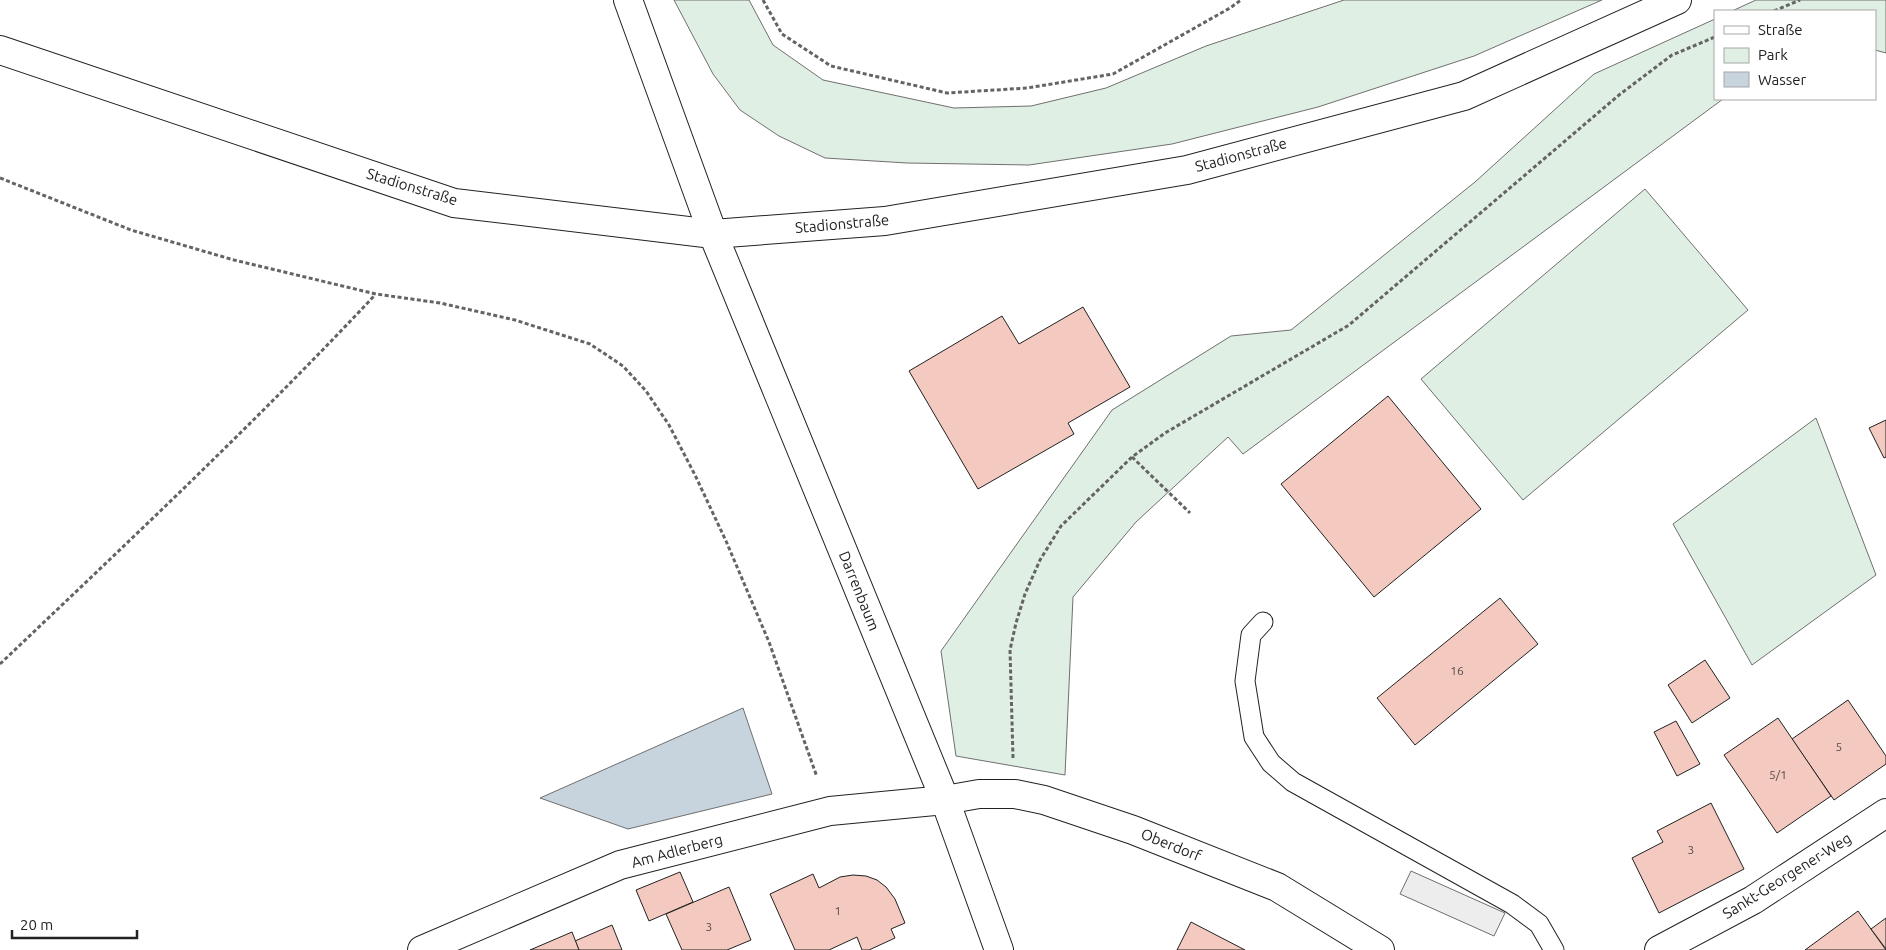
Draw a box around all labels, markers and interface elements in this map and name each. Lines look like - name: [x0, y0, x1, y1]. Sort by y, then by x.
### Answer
- legend: [1714, 10, 1876, 100]
- text: Straße: [1758, 21, 1802, 38]
- text: Park: [1758, 46, 1788, 63]
- text: Wasser: [1758, 71, 1807, 88]
- street label: Stadionstraße: [1193, 134, 1289, 175]
- street label: Stadionstraße: [365, 165, 460, 208]
- street label: Stadionstraße: [794, 211, 890, 236]
- street label: Darrenbaum: [836, 548, 883, 633]
- house number: 16: [1450, 664, 1464, 677]
- house number: 5: [1836, 740, 1842, 753]
- house number: 5/1: [1769, 768, 1787, 781]
- street label: Oberdorf: [1139, 825, 1204, 864]
- street label: Sankt-Georgener-Weg: [1719, 829, 1854, 922]
- street label: Am Adlerberg: [629, 830, 724, 871]
- house number: 3: [1688, 843, 1694, 856]
- house number: 1: [835, 904, 841, 917]
- scale bar: [12, 908, 138, 940]
- text: 20 m: [20, 916, 53, 933]
- house number: 3: [706, 920, 712, 933]

